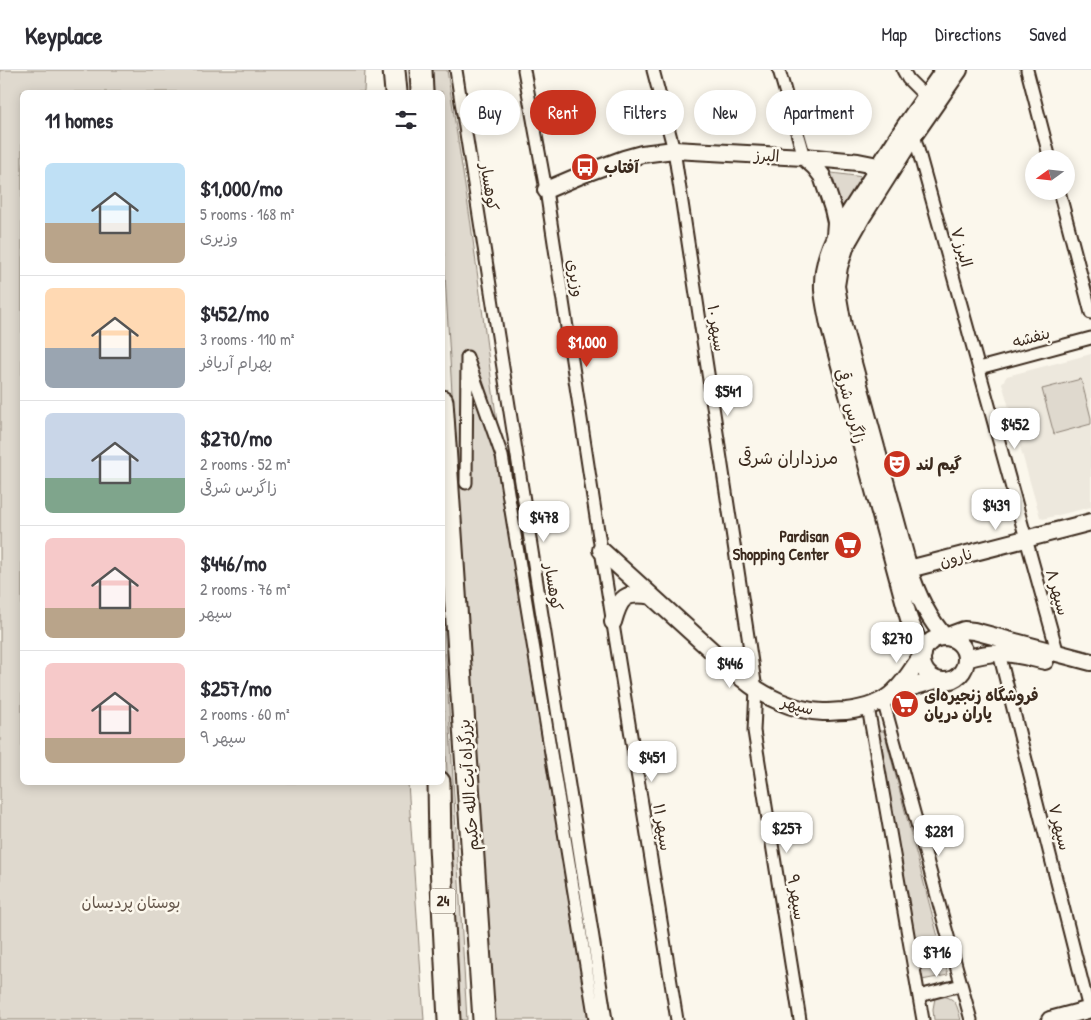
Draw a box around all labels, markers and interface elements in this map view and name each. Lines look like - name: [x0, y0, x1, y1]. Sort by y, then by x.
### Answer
- text: Keyplace: [25, 19, 102, 51]
- text: Map: [882, 22, 907, 47]
- text: Directions: [935, 22, 1001, 47]
- text: Saved: [1029, 22, 1066, 47]
- chip: Buy: [460, 90, 520, 135]
- chip: Rent: [530, 90, 596, 135]
- chip: Filters: [606, 90, 684, 135]
- chip: New: [694, 90, 756, 135]
- chip: Apartment: [766, 90, 872, 135]
- text: 11 homes: [45, 106, 113, 135]
- icon: filters: [392, 106, 420, 134]
- street label: البرز: [752, 143, 780, 167]
- north arrow: [1025, 150, 1075, 200]
- map controls: [1025, 150, 1075, 200]
- bus stop icon: آفتاب: [570, 152, 600, 182]
- place label: آفتاب: [604, 156, 639, 178]
- street label: کوهسار: [475, 160, 505, 212]
- text: $1,000/mo: [200, 174, 282, 203]
- icon: home: [85, 183, 145, 243]
- text: 5 rooms · 168 m²: [200, 203, 294, 225]
- street label: البرز ۷: [946, 225, 978, 269]
- text: وزیری: [200, 226, 238, 248]
- street label: وزیری: [562, 258, 590, 298]
- text: $452/mo: [200, 299, 269, 328]
- street label: سپهر ۱۰: [702, 303, 732, 353]
- icon: home: [85, 308, 145, 368]
- street label: بنفشه: [1010, 321, 1052, 353]
- pin: $1,000: [546, 326, 628, 368]
- text: 3 rooms · 110 m²: [200, 328, 295, 350]
- text: $1,000: [568, 331, 606, 353]
- text: بهرام آریافر: [200, 351, 272, 373]
- street label: زاگرس شرقی: [830, 366, 872, 446]
- pin: $541: [698, 374, 758, 417]
- text: $541: [715, 380, 741, 402]
- pin: $452: [985, 408, 1045, 450]
- text: $452: [1001, 413, 1029, 435]
- text: $270/mo: [200, 424, 272, 453]
- icon: home: [85, 433, 145, 493]
- district label: مرزداران شرقی: [738, 445, 838, 470]
- theatre icon: گیم لند: [882, 449, 912, 479]
- text: 2 rooms · 52 m²: [200, 453, 290, 475]
- place label: گیم لند: [916, 453, 962, 477]
- text: زاگرس شرقی: [200, 476, 277, 498]
- pin: $439: [966, 488, 1026, 531]
- text: $439: [982, 494, 1010, 516]
- pin: $478: [514, 500, 574, 543]
- text: $478: [530, 506, 558, 528]
- place label: Pardisan Shopping Center: [733, 525, 830, 566]
- supermarket icon: Pardisan Shopping Center: [833, 530, 863, 560]
- street label: نارون: [937, 542, 975, 572]
- text: $446/mo: [200, 549, 266, 578]
- icon: home: [85, 558, 145, 618]
- street label: کوهسار: [539, 560, 569, 612]
- street label: سپهر ۸: [1041, 566, 1075, 618]
- text: 2 rooms · 76 m²: [200, 578, 290, 600]
- text: سپهر: [200, 601, 232, 623]
- pin: $270: [867, 622, 927, 664]
- text: $270: [882, 627, 912, 649]
- pin: $446: [700, 646, 760, 689]
- text: $446: [717, 652, 743, 674]
- text: $257/mo: [200, 674, 271, 703]
- icon: home: [85, 683, 145, 743]
- place label: فروشگاه زنجیره‌ای یاران دریان: [924, 684, 1039, 724]
- street label: سپهر: [778, 689, 817, 720]
- supermarket icon: فروشگاه زنجیره‌ای یاران دریان: [890, 689, 920, 719]
- text: 2 rooms · 60 m²: [200, 703, 290, 725]
- street label: بزرگراه آیت الله حکیم: [452, 718, 486, 851]
- text: سپهر ۹: [200, 726, 246, 748]
- pin: $451: [622, 740, 682, 783]
- text: $451: [639, 746, 665, 768]
- street label: سپهر ۷: [1044, 801, 1076, 853]
- street label: سپهر ۱۱: [648, 802, 678, 852]
- pin: $257: [757, 812, 817, 854]
- pin: $281: [909, 814, 969, 857]
- text: $257: [772, 817, 802, 839]
- text: $281: [925, 820, 953, 842]
- street label: سپهر ۹: [783, 873, 811, 921]
- road number: 24: [430, 888, 456, 914]
- park label: بوستان پردیسان: [82, 891, 180, 913]
- pin: $716: [907, 936, 967, 978]
- text: $716: [923, 941, 951, 963]

